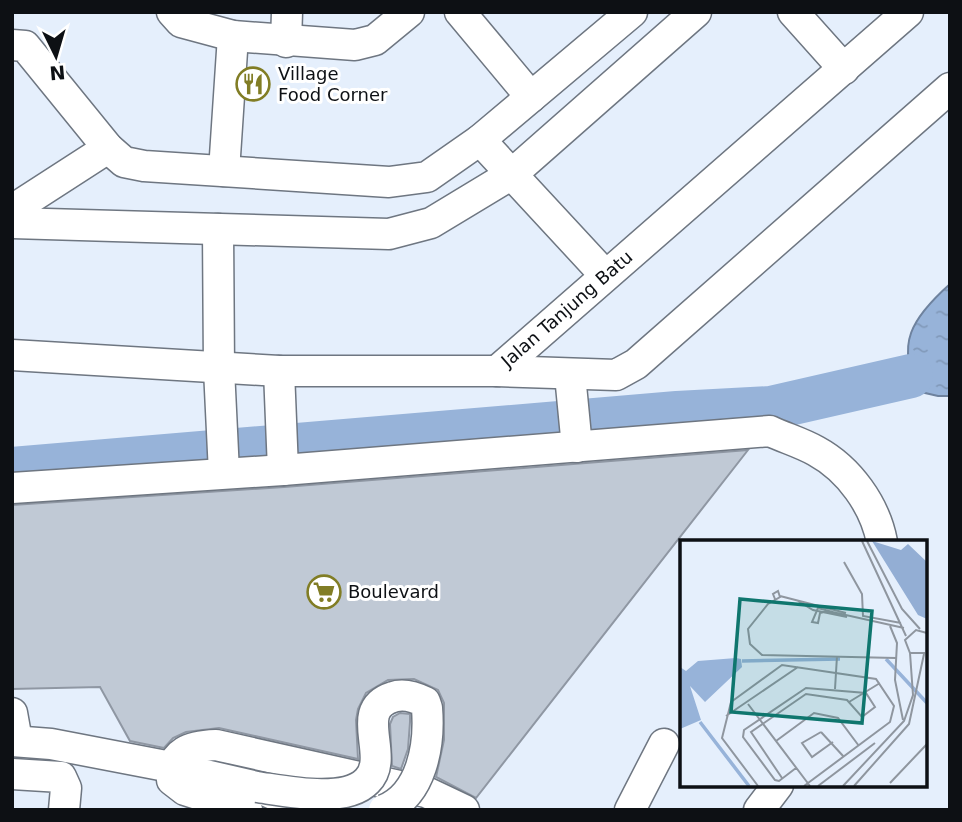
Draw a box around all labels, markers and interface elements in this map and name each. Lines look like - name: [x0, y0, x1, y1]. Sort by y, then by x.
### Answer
- north arrow: [21, 21, 91, 91]
- text: N: [49, 61, 66, 85]
- place label: Village Food Corner: [278, 63, 388, 105]
- restaurant icon: Village Food Corner: [234, 65, 272, 103]
- street label: Jalan Tanjung Batu: [496, 246, 636, 372]
- inset map: [680, 540, 927, 787]
- supermarket icon: Boulevard: [305, 573, 343, 611]
- place label: Boulevard: [348, 581, 439, 602]

